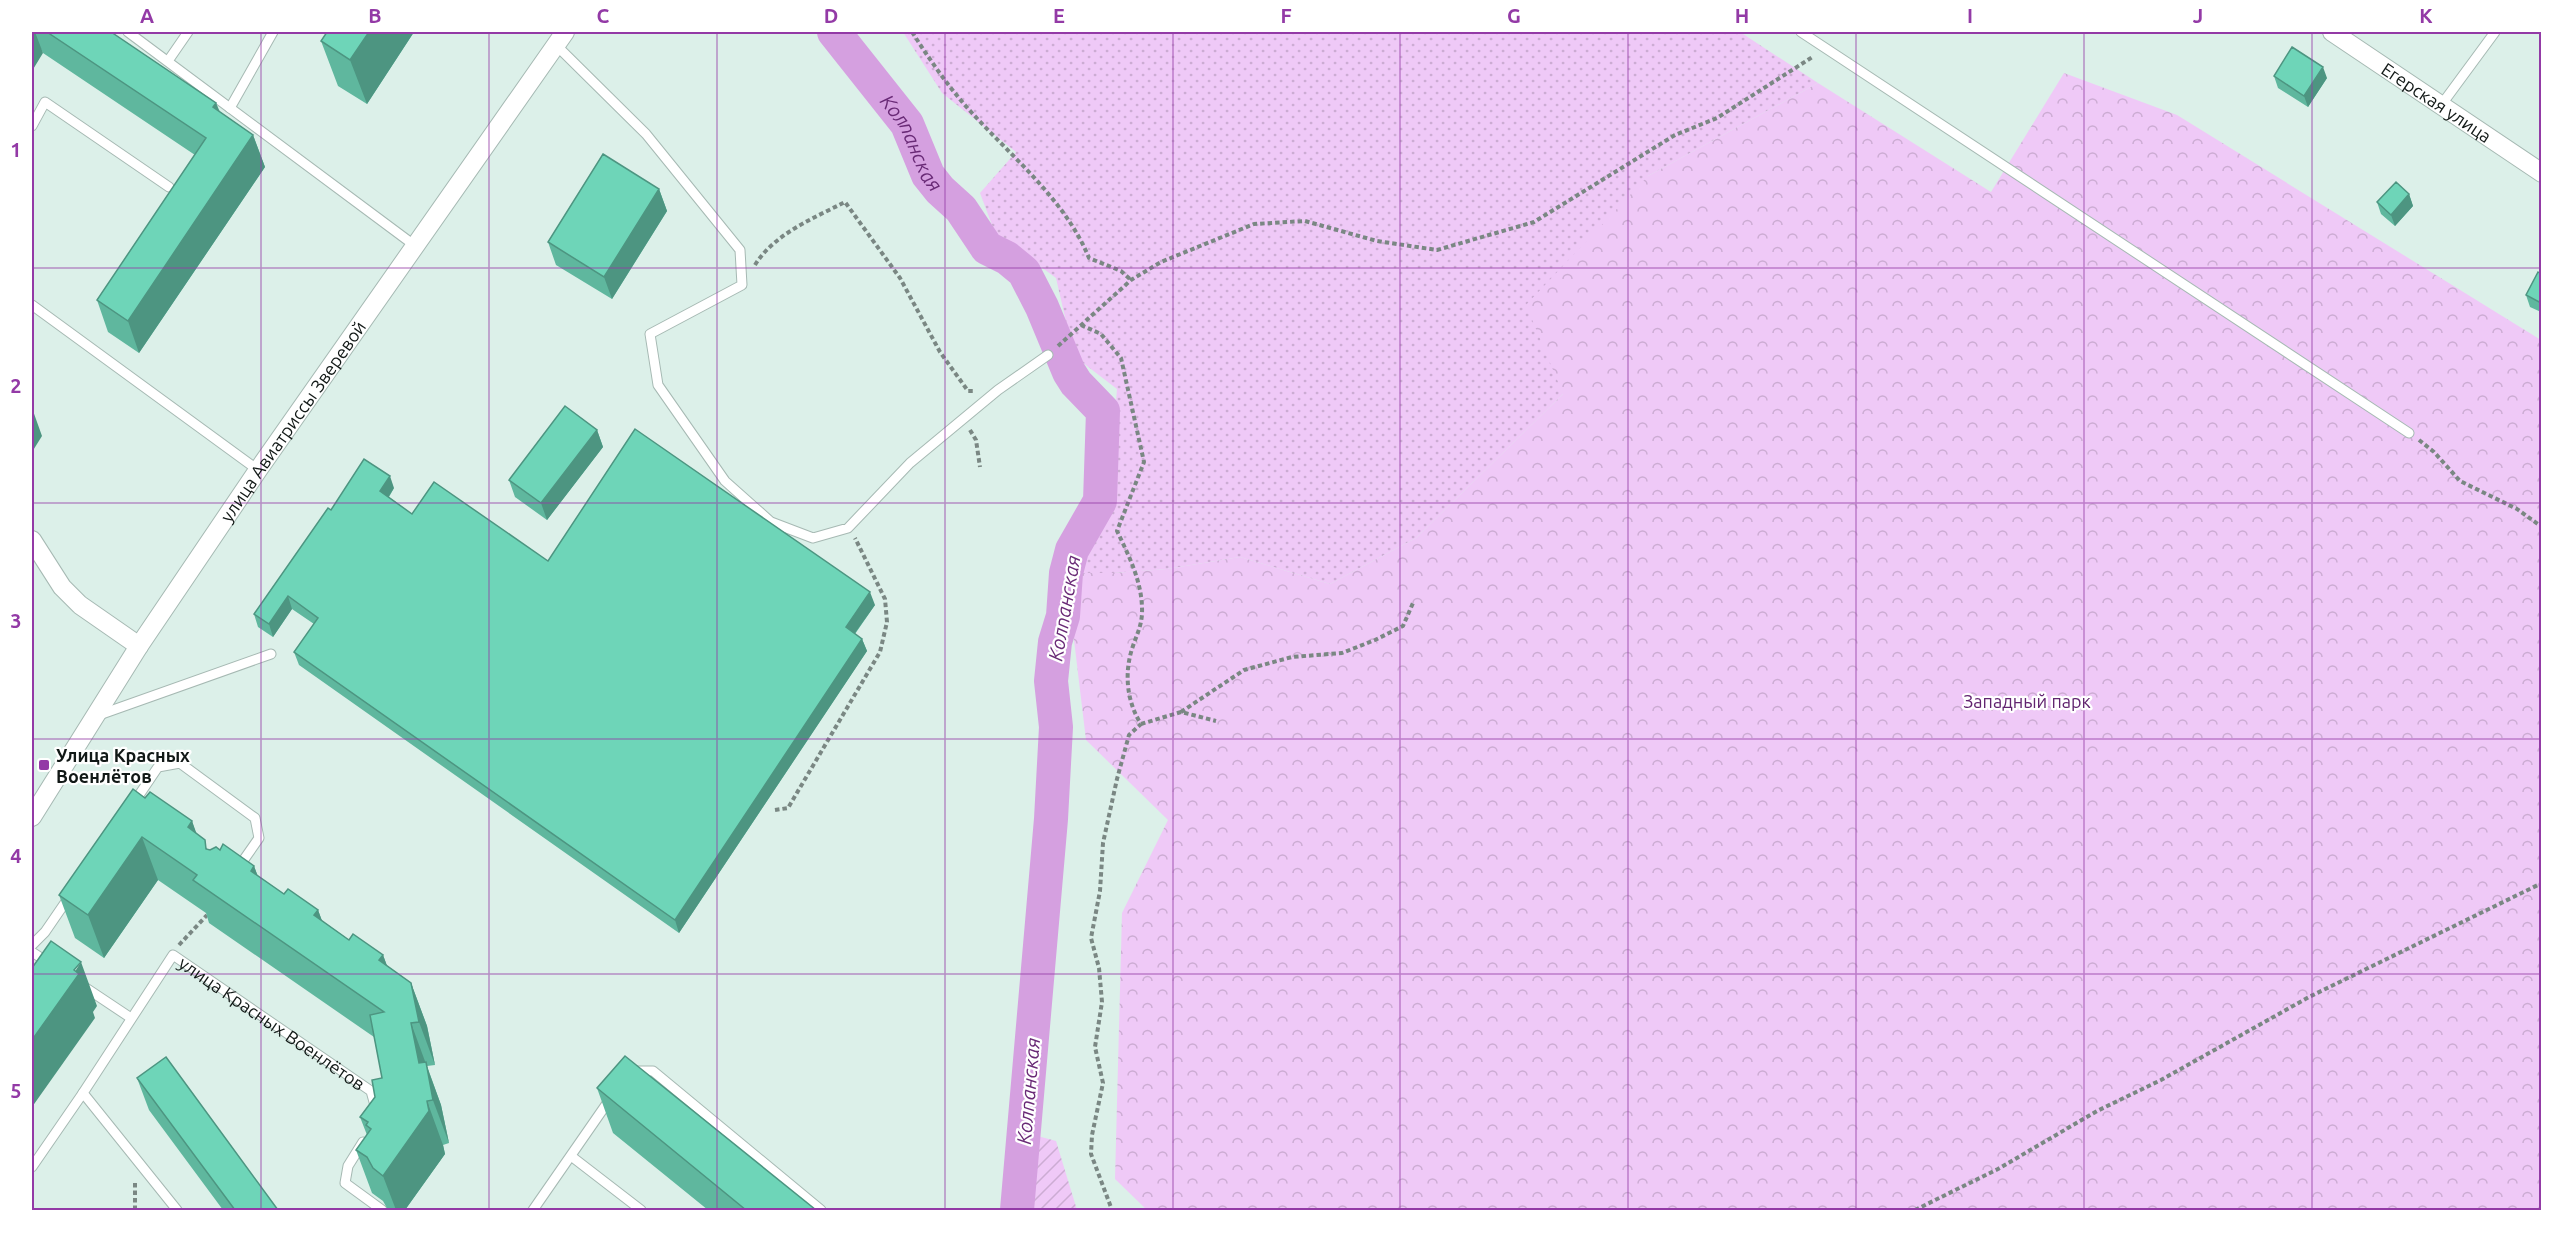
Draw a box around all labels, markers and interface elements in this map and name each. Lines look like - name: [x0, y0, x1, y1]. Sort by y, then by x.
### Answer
- text: A: [140, 4, 154, 27]
- text: B: [368, 4, 382, 27]
- text: C: [597, 4, 610, 27]
- text: D: [824, 4, 838, 27]
- text: E: [1053, 4, 1065, 27]
- text: F: [1280, 4, 1292, 27]
- text: G: [1507, 4, 1521, 27]
- text: H: [1735, 4, 1749, 27]
- text: I: [1967, 4, 1973, 27]
- text: J: [2193, 4, 2203, 27]
- text: K: [2419, 4, 2433, 27]
- street label: Егерская улица: [2378, 58, 2495, 146]
- water label: Колпанская: [876, 89, 948, 195]
- text: 1: [10, 138, 22, 161]
- street label: улица Авиатриссы Зверевой: [216, 317, 369, 525]
- text: 2: [10, 374, 22, 397]
- water label: Колпанская: [1043, 553, 1085, 663]
- text: 3: [10, 609, 22, 632]
- park label: Западный парк: [1963, 691, 2091, 711]
- place label: Улица Красных Военлётов: [56, 745, 190, 786]
- marker: Улица Красных Военлётов: [37, 758, 51, 772]
- text: 4: [10, 844, 22, 867]
- street label: улица Красных Военлётов: [175, 952, 369, 1094]
- water label: Колпанская: [1012, 1037, 1044, 1145]
- text: 5: [10, 1079, 22, 1102]

